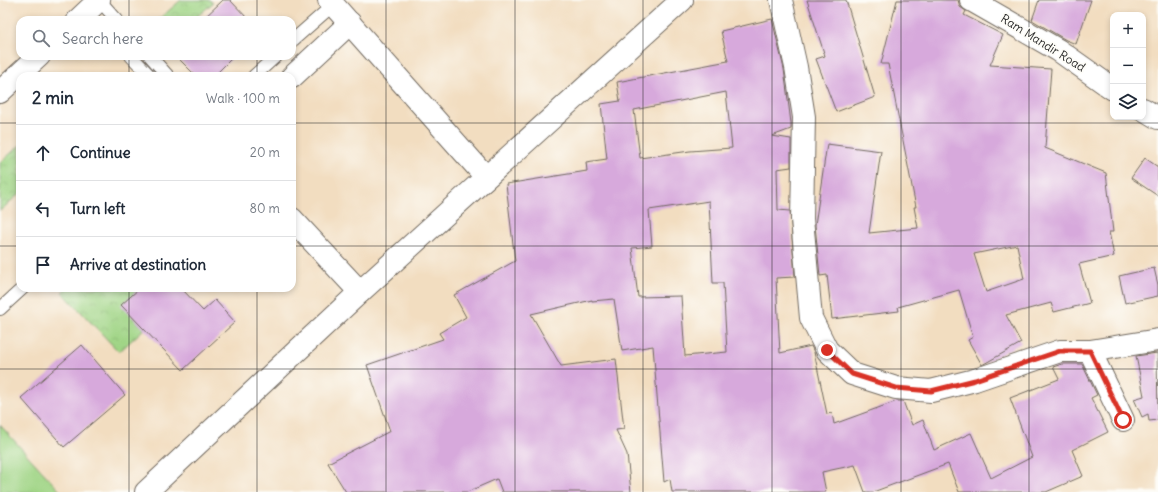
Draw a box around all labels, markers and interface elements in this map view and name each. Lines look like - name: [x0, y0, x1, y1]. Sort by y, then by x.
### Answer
- street label: Ram Mandir Road: [998, 11, 1088, 75]
- map controls: [1110, 12, 1146, 120]
- button: +: [1110, 12, 1146, 48]
- search box: [16, 16, 296, 60]
- icon: search: [30, 27, 52, 49]
- text: Search here: [62, 29, 143, 48]
- button: −: [1110, 48, 1146, 84]
- button: layers: [1110, 84, 1146, 120]
- text: 2 min: [32, 87, 74, 109]
- text: Walk · 100 m: [206, 90, 280, 107]
- icon: ahead: [32, 142, 54, 164]
- text: Continue: [70, 143, 131, 162]
- text: 20 m: [250, 144, 280, 161]
- icon: left: [32, 198, 54, 220]
- text: Turn left: [70, 199, 125, 218]
- text: 80 m: [249, 200, 280, 217]
- icon: arrive: [32, 254, 54, 276]
- text: Arrive at destination: [70, 255, 206, 274]
- route end: [818, 341, 836, 359]
- route start: [1114, 411, 1132, 429]

